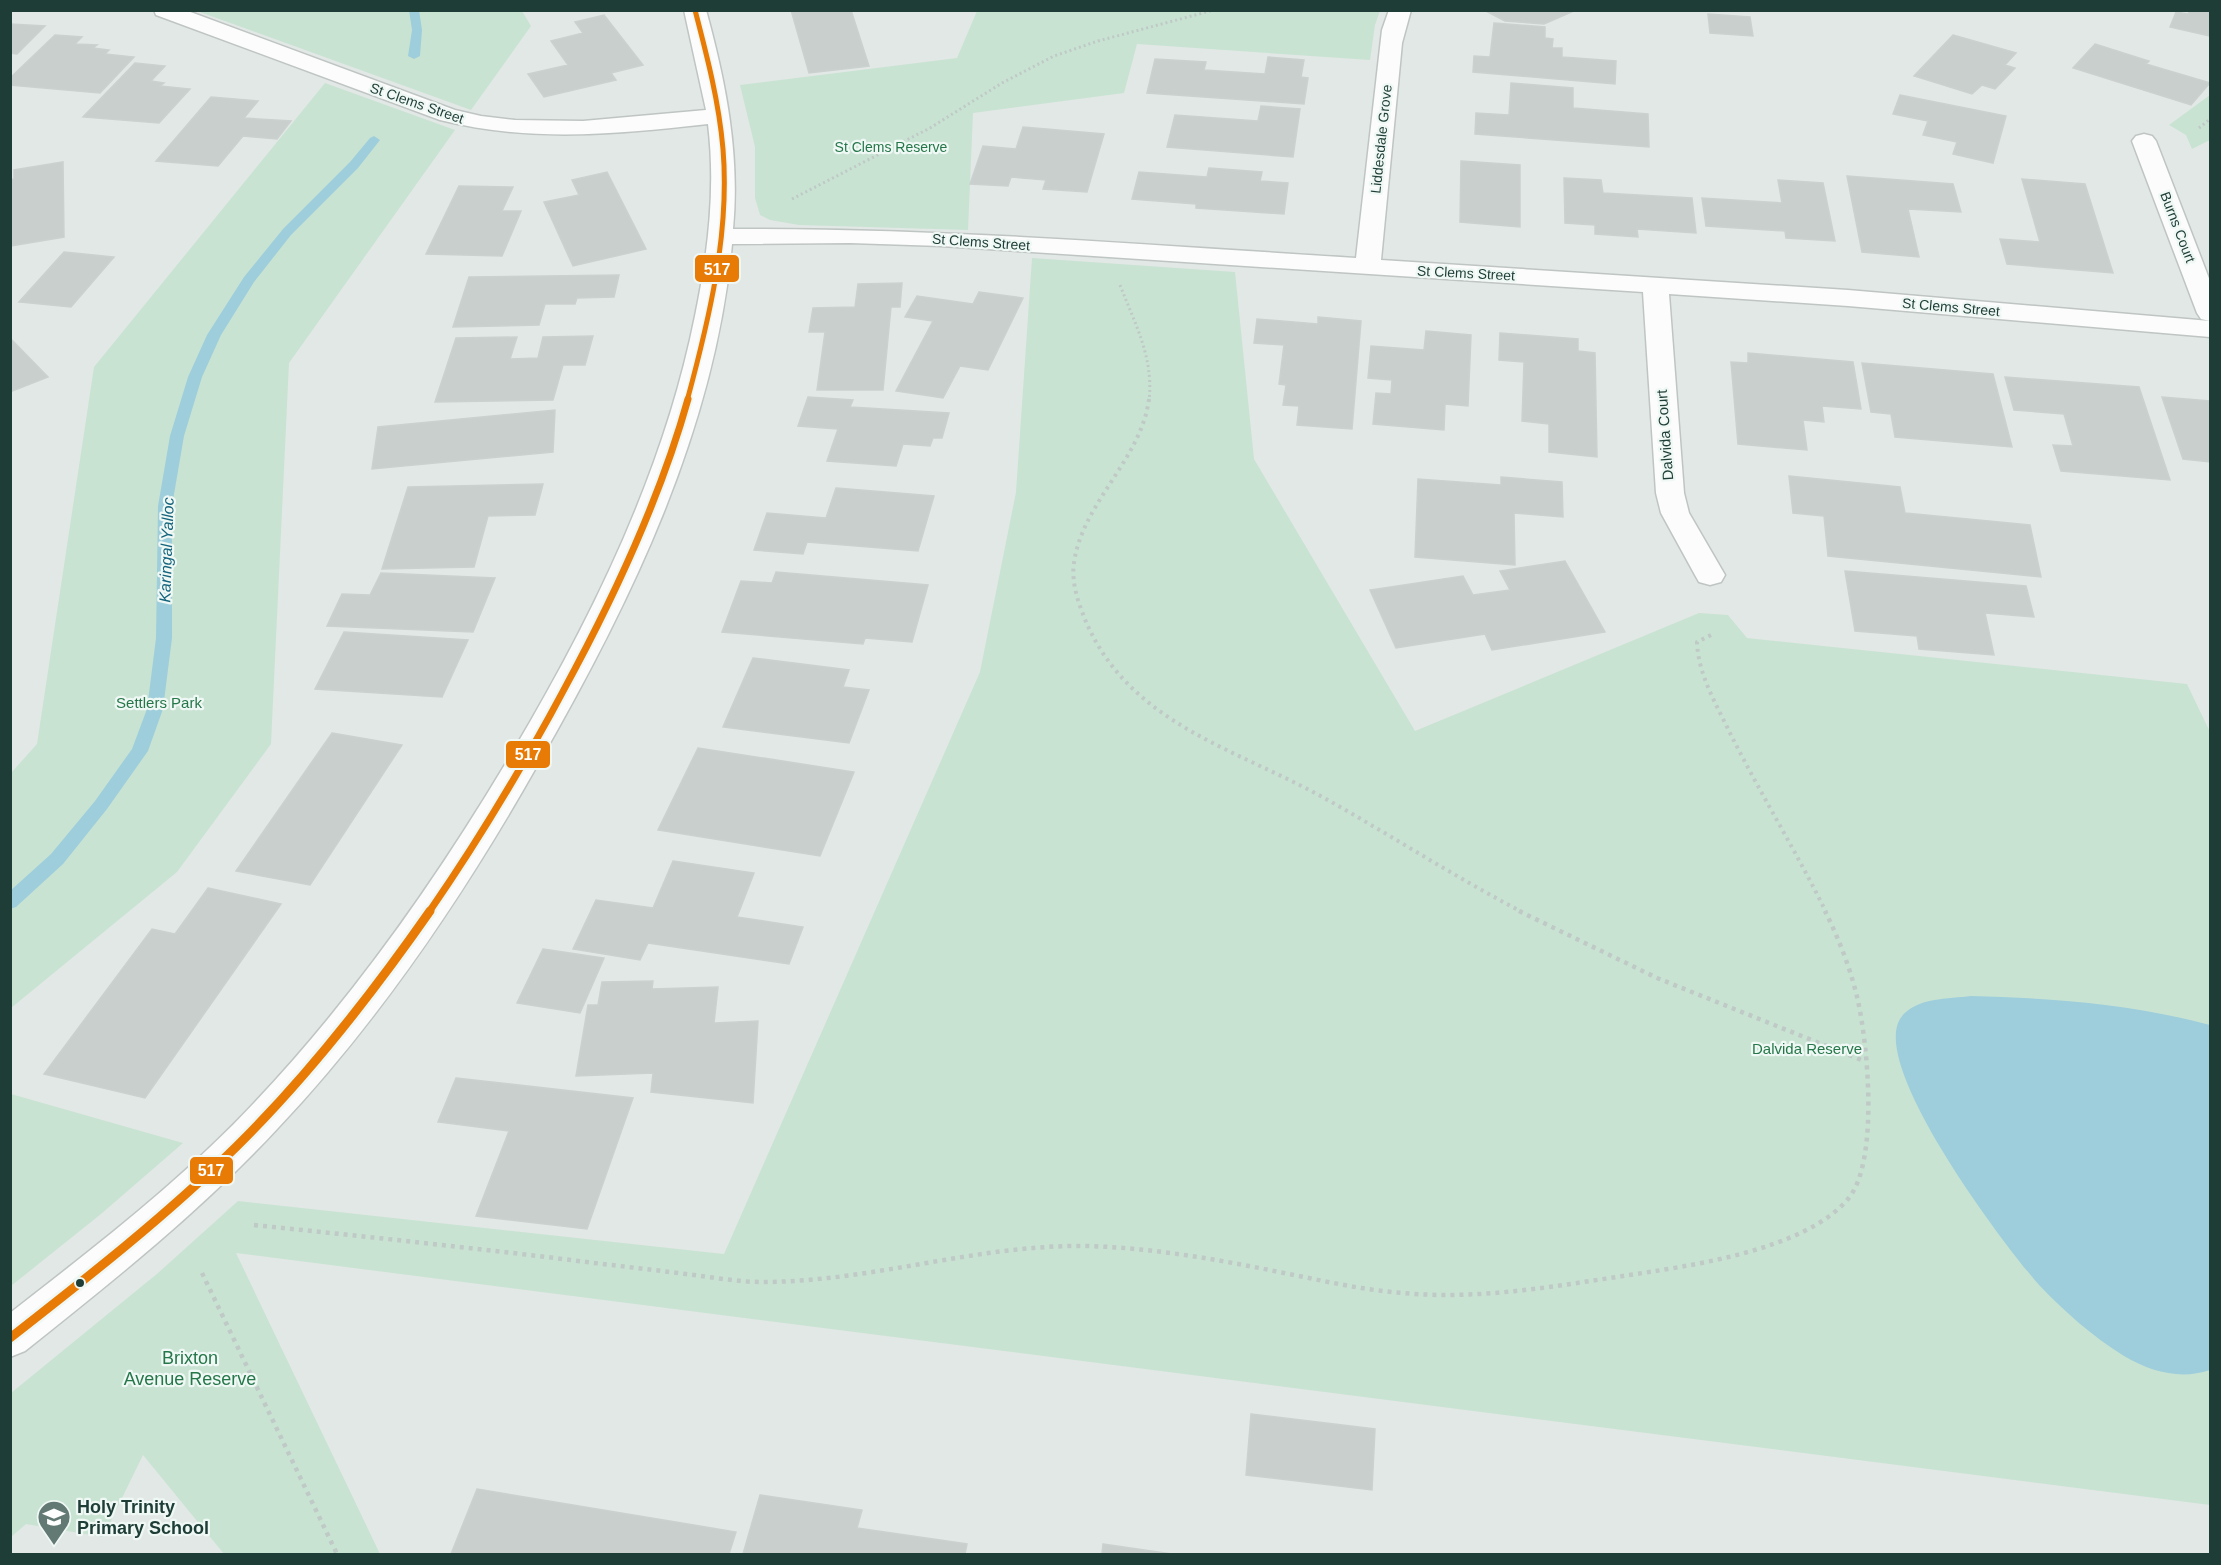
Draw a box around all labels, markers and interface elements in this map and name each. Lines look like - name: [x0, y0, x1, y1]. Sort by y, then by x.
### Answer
- street label: St Clems Street: [368, 79, 466, 127]
- street label: Liddesdale Grove: [1367, 83, 1395, 194]
- park label: St Clems Reserve: [835, 139, 948, 155]
- street label: Burns Court: [2157, 189, 2199, 265]
- street label: St Clems Street: [932, 231, 1031, 253]
- line badge: 517: [694, 254, 740, 283]
- text: 517: [704, 261, 730, 278]
- street label: St Clems Street: [1417, 262, 1515, 284]
- street label: St Clems Street: [1901, 295, 2001, 319]
- street label: Dalvida Court: [1653, 388, 1676, 481]
- water label: Karingal Yalloc: [156, 497, 177, 603]
- park label: Settlers Park: [116, 694, 202, 711]
- line badge: 517: [505, 740, 551, 769]
- text: 517: [515, 746, 541, 763]
- park label: Dalvida Reserve: [1752, 1040, 1862, 1057]
- line badge: 517: [189, 1156, 234, 1185]
- text: 517: [198, 1162, 224, 1179]
- unlabelled marker: [74, 1277, 86, 1289]
- park label: Brixton Avenue Reserve: [124, 1348, 256, 1389]
- place label: Holy Trinity Primary School: [77, 1497, 209, 1538]
- school or university icon: Holy Trinity Primary School: [36, 1499, 72, 1546]

